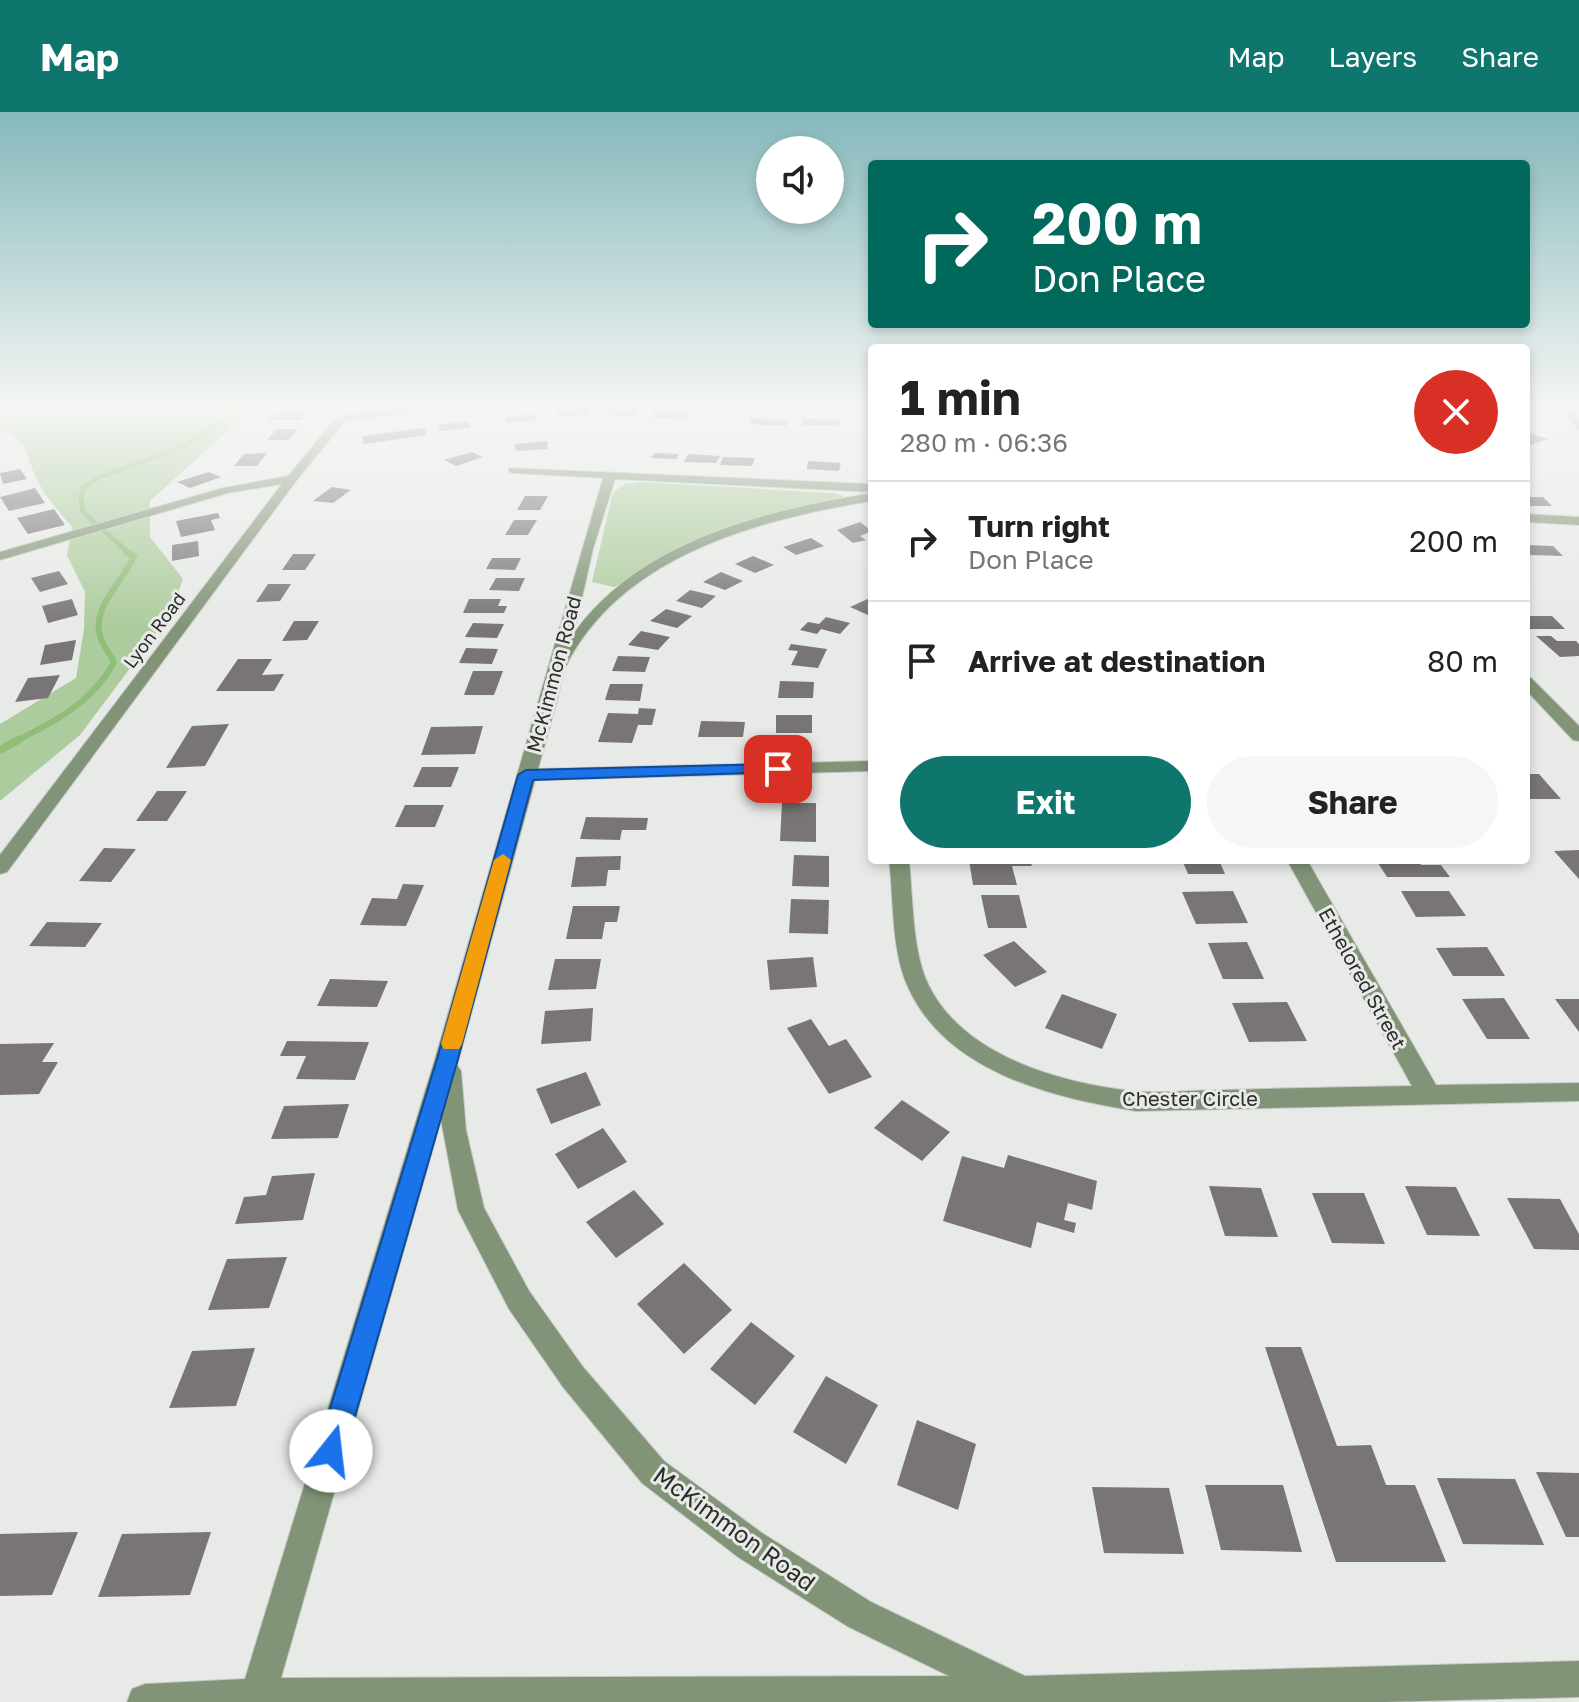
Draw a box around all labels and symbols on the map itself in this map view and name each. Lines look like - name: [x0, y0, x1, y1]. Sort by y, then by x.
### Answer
- street label: Lyon Road: [118, 588, 190, 672]
- street label: McKimmon Road: [521, 593, 585, 755]
- pin: [744, 735, 812, 803]
- street label: Ethelored Street: [1314, 903, 1412, 1053]
- street label: Chester Circle: [1122, 1086, 1258, 1110]
- position arrow: [289, 1409, 373, 1493]
- street label: McKimmon Road: [648, 1460, 822, 1596]

